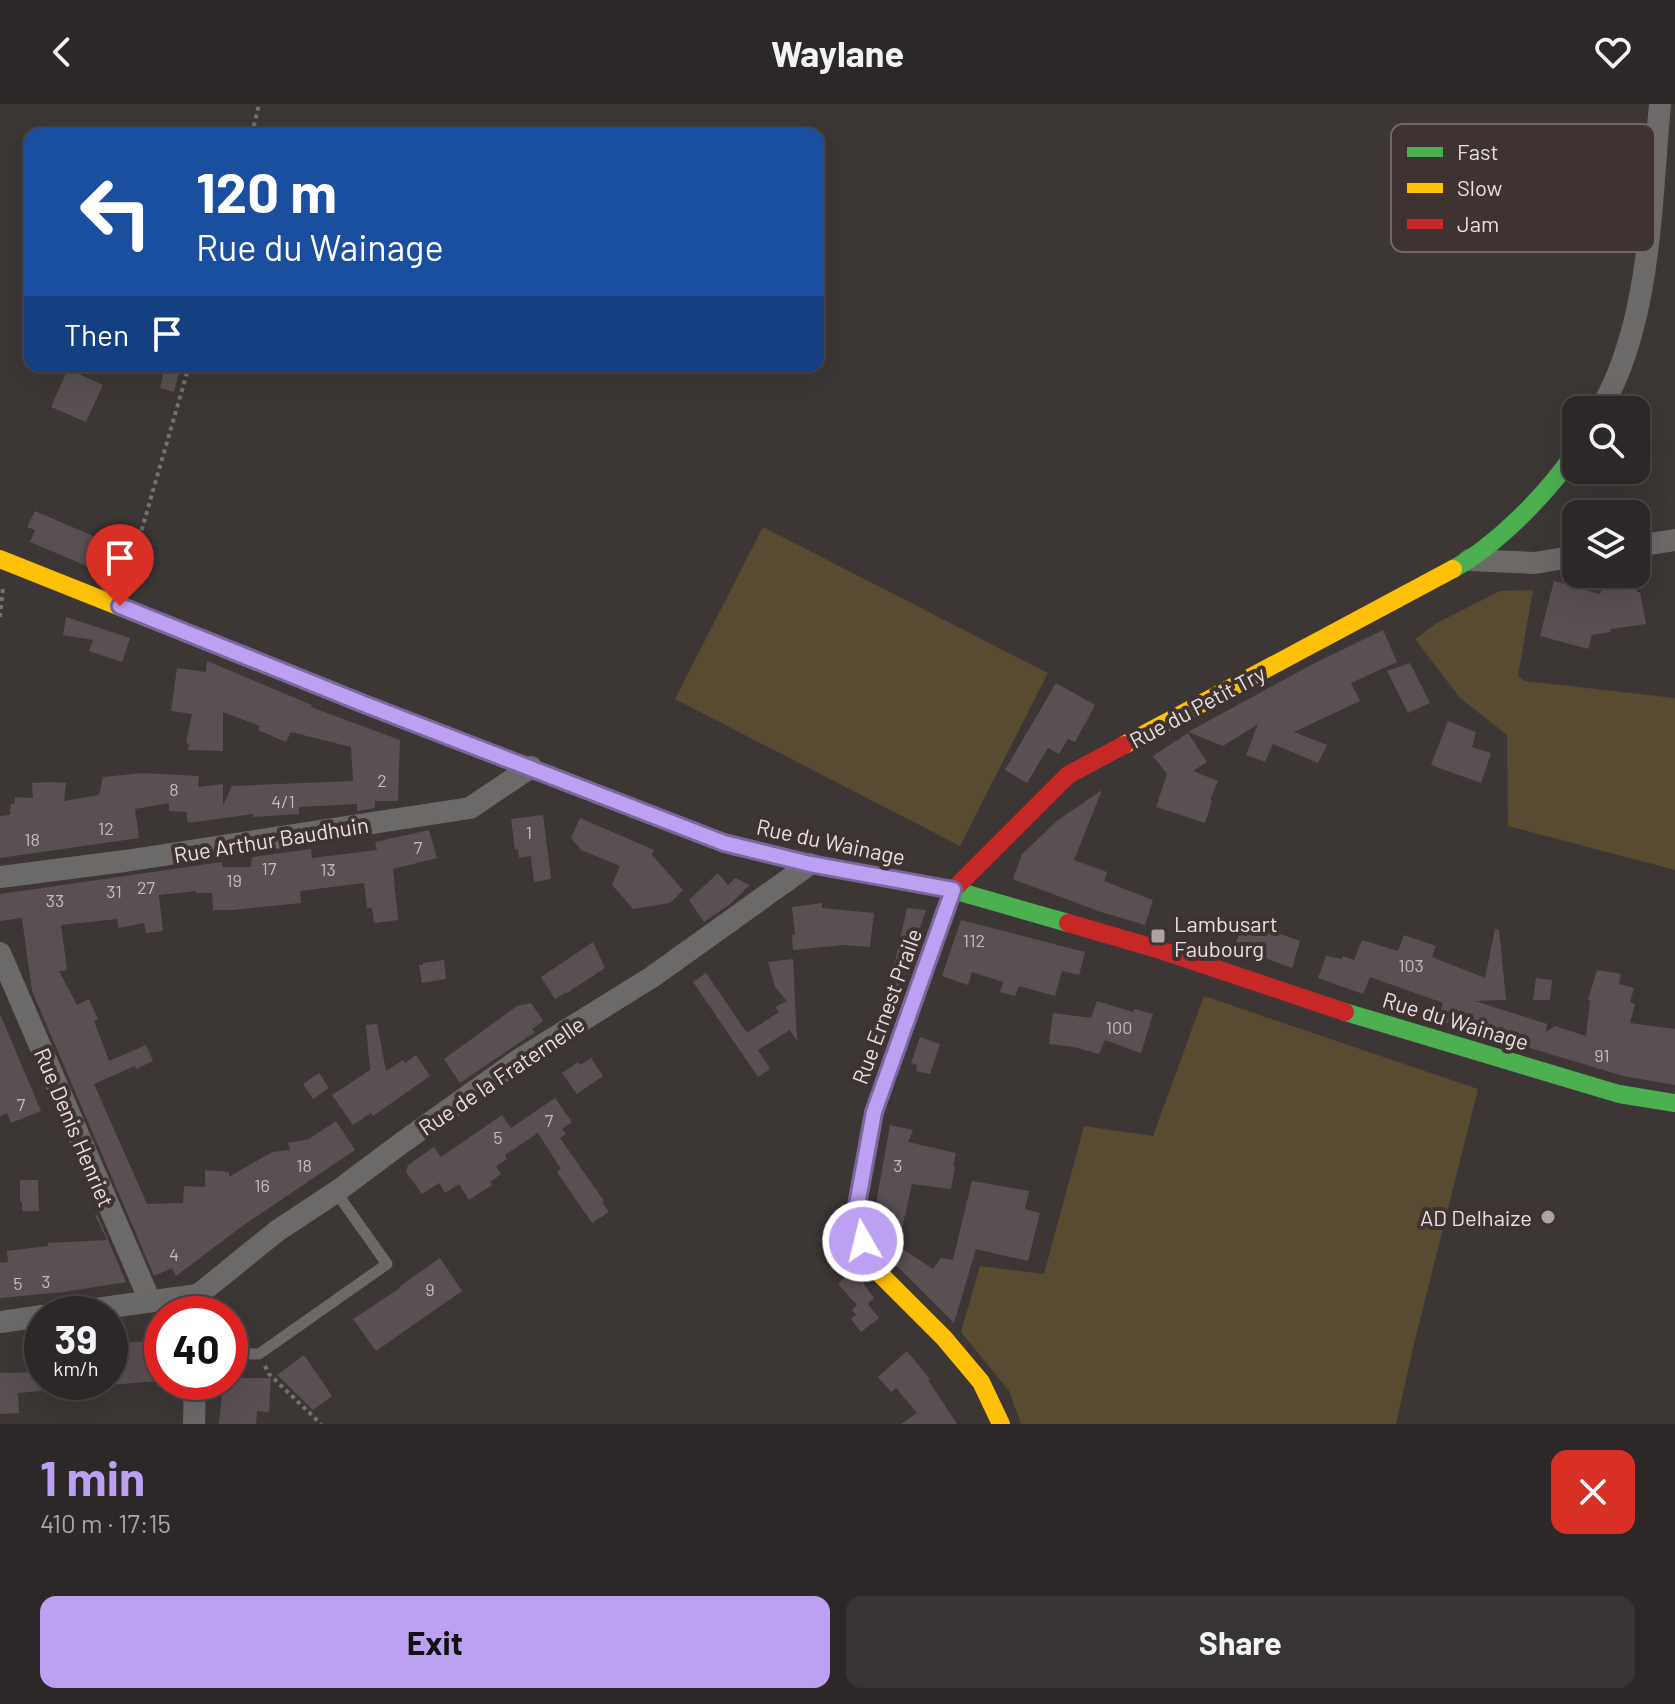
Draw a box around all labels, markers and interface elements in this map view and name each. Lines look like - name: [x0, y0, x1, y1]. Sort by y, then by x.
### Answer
- icon: back: [40, 30, 84, 74]
- icon: heart: [1591, 30, 1635, 74]
- text: Waylane: [771, 31, 904, 74]
- legend: [1391, 124, 1655, 252]
- text: Fast: [1457, 138, 1499, 164]
- text: 120 m: [196, 157, 337, 224]
- icon: left: [64, 160, 168, 264]
- text: Slow: [1457, 174, 1502, 200]
- text: Jam: [1457, 210, 1499, 236]
- text: Rue du Wainage: [196, 225, 444, 268]
- icon: arrive: [145, 312, 189, 356]
- text: Then: [64, 316, 129, 352]
- map controls: [1562, 396, 1650, 588]
- button: search: [1562, 396, 1650, 484]
- button: layers: [1562, 500, 1650, 588]
- pin: [86, 524, 154, 606]
- icon: arrive: [98, 536, 142, 580]
- street label: Rue du Petit Try: [1125, 659, 1269, 753]
- house number: 2: [377, 769, 387, 791]
- house number: 8: [169, 778, 179, 800]
- house number: 4/1: [271, 790, 295, 812]
- street label: Rue Arthur Baudhuin: [172, 811, 370, 867]
- street label: Rue du Wainage: [754, 813, 908, 869]
- house number: 12: [98, 817, 114, 839]
- house number: 1: [526, 821, 532, 843]
- house number: 18: [24, 828, 40, 850]
- house number: 7: [414, 836, 423, 858]
- house number: 17: [262, 857, 277, 879]
- house number: 13: [320, 858, 336, 880]
- house number: 19: [226, 869, 242, 891]
- house number: 27: [137, 876, 156, 898]
- house number: 31: [106, 880, 122, 902]
- house number: 33: [46, 889, 64, 911]
- place label: Lambusart Faubourg: [1174, 910, 1278, 961]
- street label: Rue Ernest Praile: [846, 925, 926, 1087]
- marker: Lambusart Faubourg: [1149, 927, 1167, 945]
- house number: 112: [963, 929, 985, 951]
- house number: 103: [1398, 954, 1424, 976]
- street label: Rue du Wainage: [1380, 985, 1532, 1055]
- street label: Rue de la Fraternelle: [413, 1010, 589, 1140]
- house number: 100: [1106, 1016, 1132, 1038]
- street label: Rue Denis Henriet: [30, 1044, 120, 1210]
- house number: 91: [1594, 1044, 1610, 1066]
- house number: 7: [17, 1093, 26, 1115]
- house number: 7: [545, 1109, 554, 1131]
- house number: 5: [493, 1126, 503, 1148]
- house number: 18: [296, 1154, 312, 1176]
- house number: 3: [893, 1154, 903, 1176]
- house number: 16: [254, 1174, 270, 1196]
- position arrow: [821, 1199, 905, 1283]
- place label: AD Delhaize: [1420, 1204, 1532, 1230]
- marker: AD Delhaize: [1539, 1208, 1557, 1226]
- house number: 4: [169, 1243, 179, 1265]
- house number: 3: [41, 1270, 51, 1292]
- house number: 5: [13, 1272, 23, 1294]
- house number: 9: [425, 1278, 435, 1300]
- speed limit sign: 40: [144, 1296, 248, 1400]
- text: 39: [55, 1314, 97, 1362]
- text: km/h: [53, 1356, 99, 1380]
- text: 1 min: [40, 1448, 145, 1506]
- button: close: [1551, 1450, 1635, 1534]
- text: 410 m · 17:15: [40, 1507, 171, 1538]
- button: Exit: [40, 1596, 830, 1688]
- button: Share: [846, 1596, 1635, 1688]

